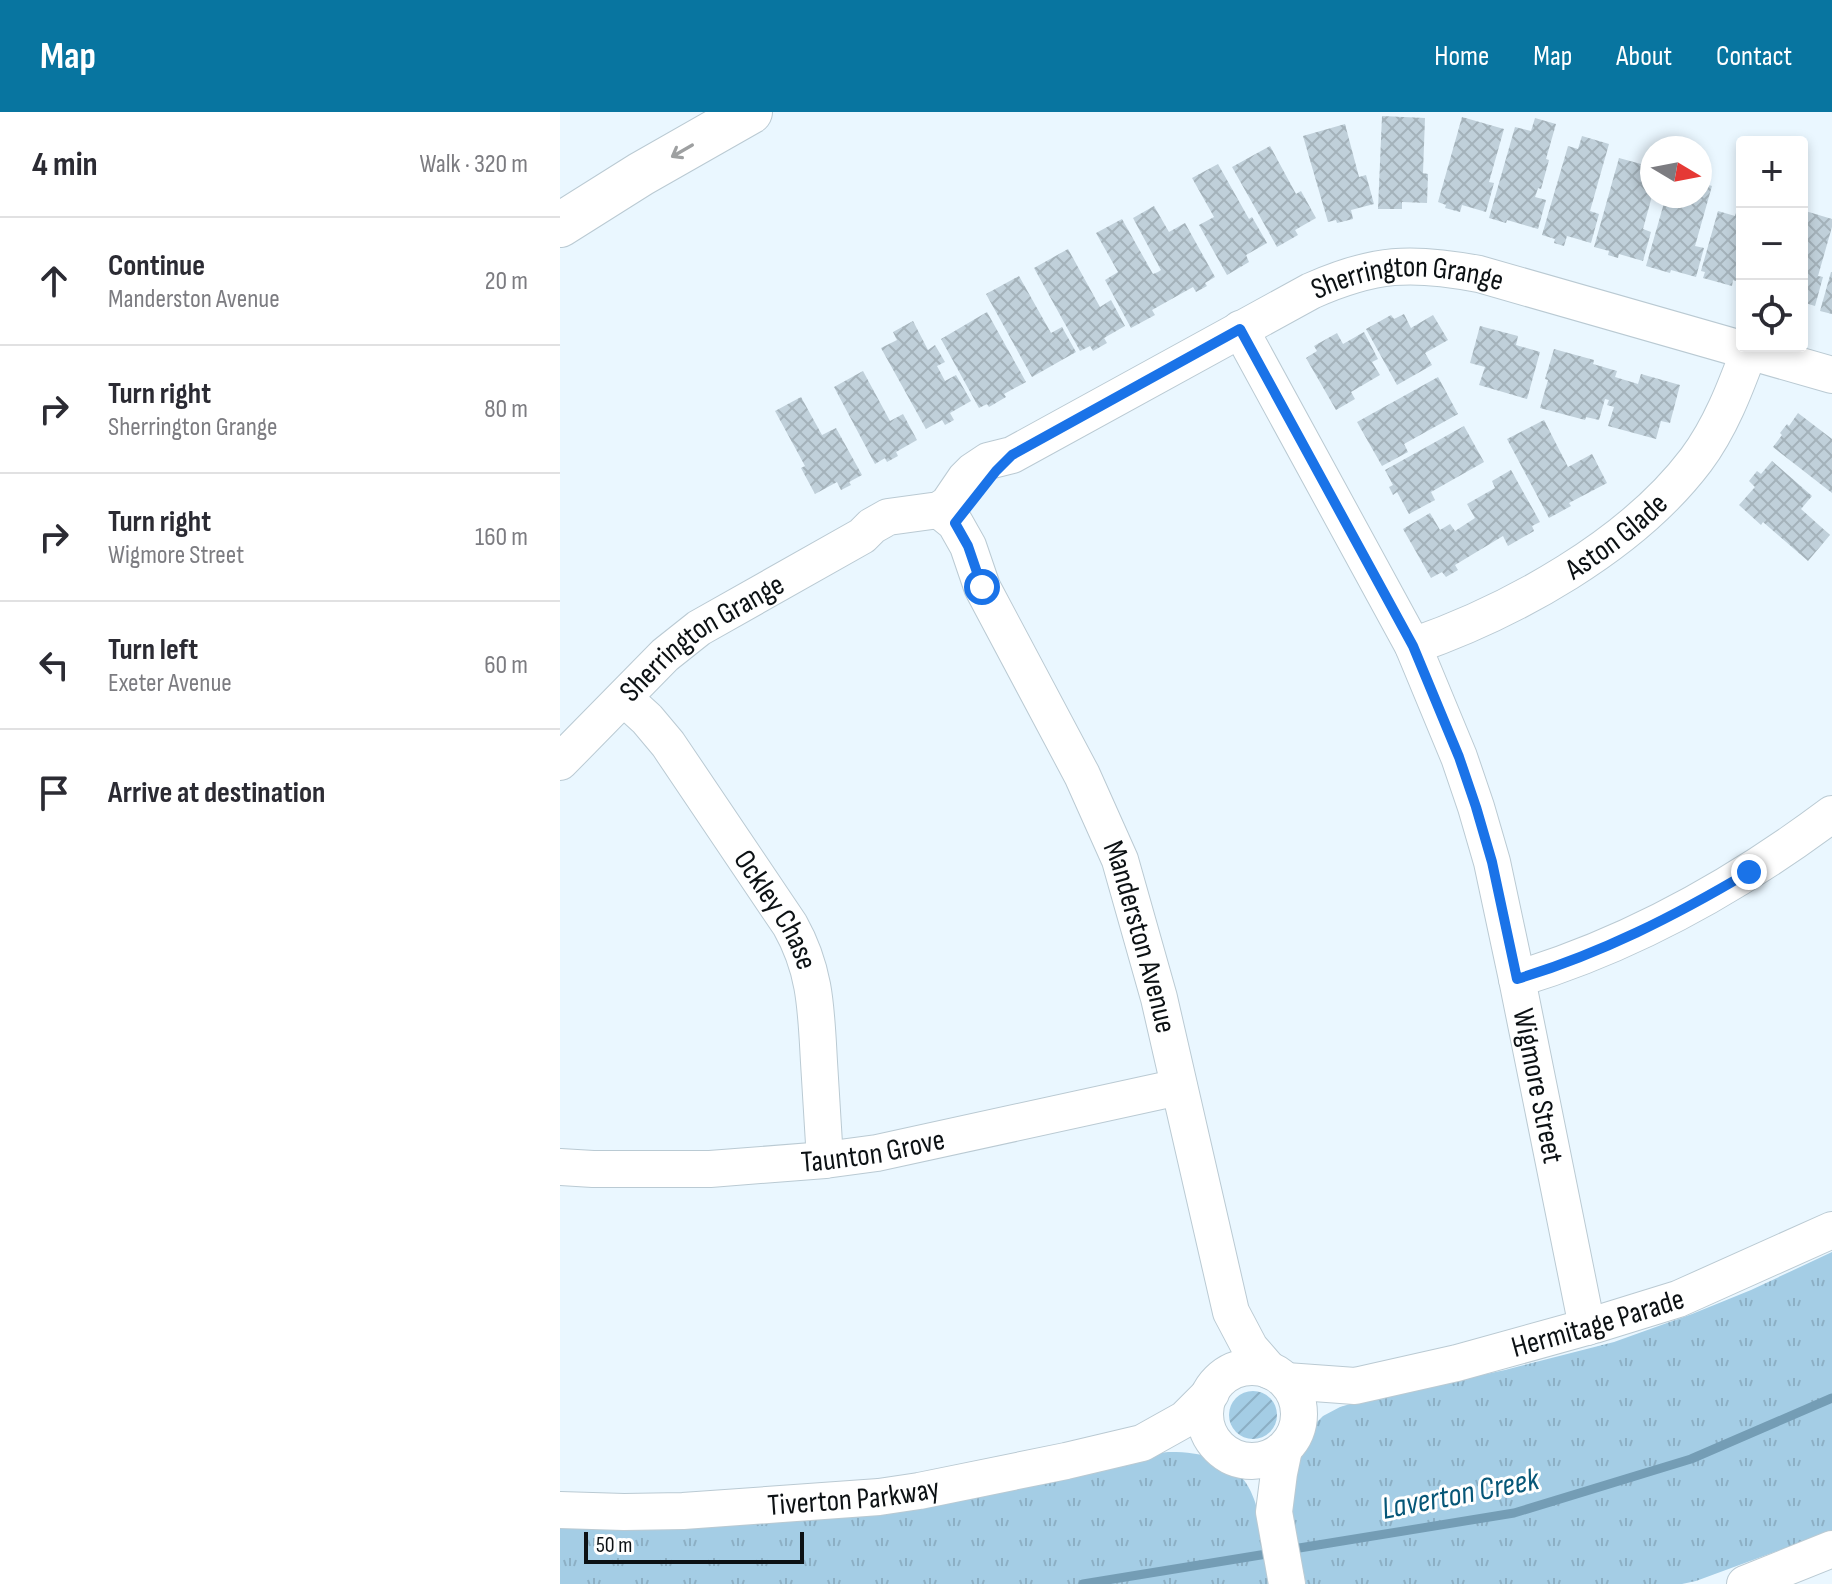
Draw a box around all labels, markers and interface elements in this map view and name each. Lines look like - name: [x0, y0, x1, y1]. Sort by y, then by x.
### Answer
- text: Map: [40, 34, 96, 79]
- text: Home: [1434, 40, 1489, 73]
- text: Map: [1533, 40, 1572, 73]
- text: About: [1616, 40, 1672, 73]
- text: Contact: [1716, 40, 1792, 73]
- north arrow: [1640, 136, 1712, 208]
- map controls: [1736, 136, 1808, 352]
- button: +: [1736, 136, 1808, 208]
- one-way arrow: [671, 143, 694, 159]
- text: 4 min: [32, 144, 98, 185]
- text: Walk · 320 m: [420, 149, 528, 180]
- button: −: [1736, 208, 1808, 280]
- text: Continue: [108, 248, 205, 284]
- street label: Sherrington Grange: [1306, 249, 1508, 308]
- icon: ahead: [32, 259, 76, 303]
- text: 20 m: [485, 266, 528, 297]
- button: locate: [1736, 280, 1808, 352]
- text: Manderston Avenue: [108, 284, 280, 315]
- text: Turn right: [108, 376, 211, 412]
- icon: right: [32, 387, 76, 431]
- text: 80 m: [484, 394, 528, 425]
- text: Sherrington Grange: [108, 412, 278, 443]
- street label: Aston Glade: [1558, 486, 1675, 588]
- text: Turn right: [108, 504, 211, 540]
- icon: right: [32, 515, 76, 559]
- text: 160 m: [475, 522, 528, 553]
- text: Wigmore Street: [108, 540, 244, 571]
- street label: Sherrington Grange: [612, 567, 791, 710]
- route start: [964, 569, 1000, 605]
- text: Turn left: [108, 632, 198, 668]
- icon: left: [32, 643, 76, 687]
- text: 60 m: [484, 650, 528, 681]
- text: Exeter Avenue: [108, 668, 232, 699]
- icon: arrive: [32, 771, 76, 815]
- text: Arrive at destination: [108, 775, 325, 811]
- street label: Manderston Avenue: [1095, 835, 1183, 1037]
- street label: Ockley Chase: [726, 843, 824, 974]
- route end: [1731, 854, 1767, 890]
- street label: Wigmore Street: [1504, 1005, 1571, 1167]
- street label: Taunton Grove: [800, 1122, 948, 1181]
- street label: Hermitage Parade: [1508, 1281, 1689, 1366]
- water label: Laverton Creek: [1378, 1460, 1543, 1529]
- street label: Tiverton Parkway: [766, 1470, 943, 1524]
- scale bar: [584, 1528, 804, 1564]
- text: 50 m: [596, 1532, 632, 1559]

